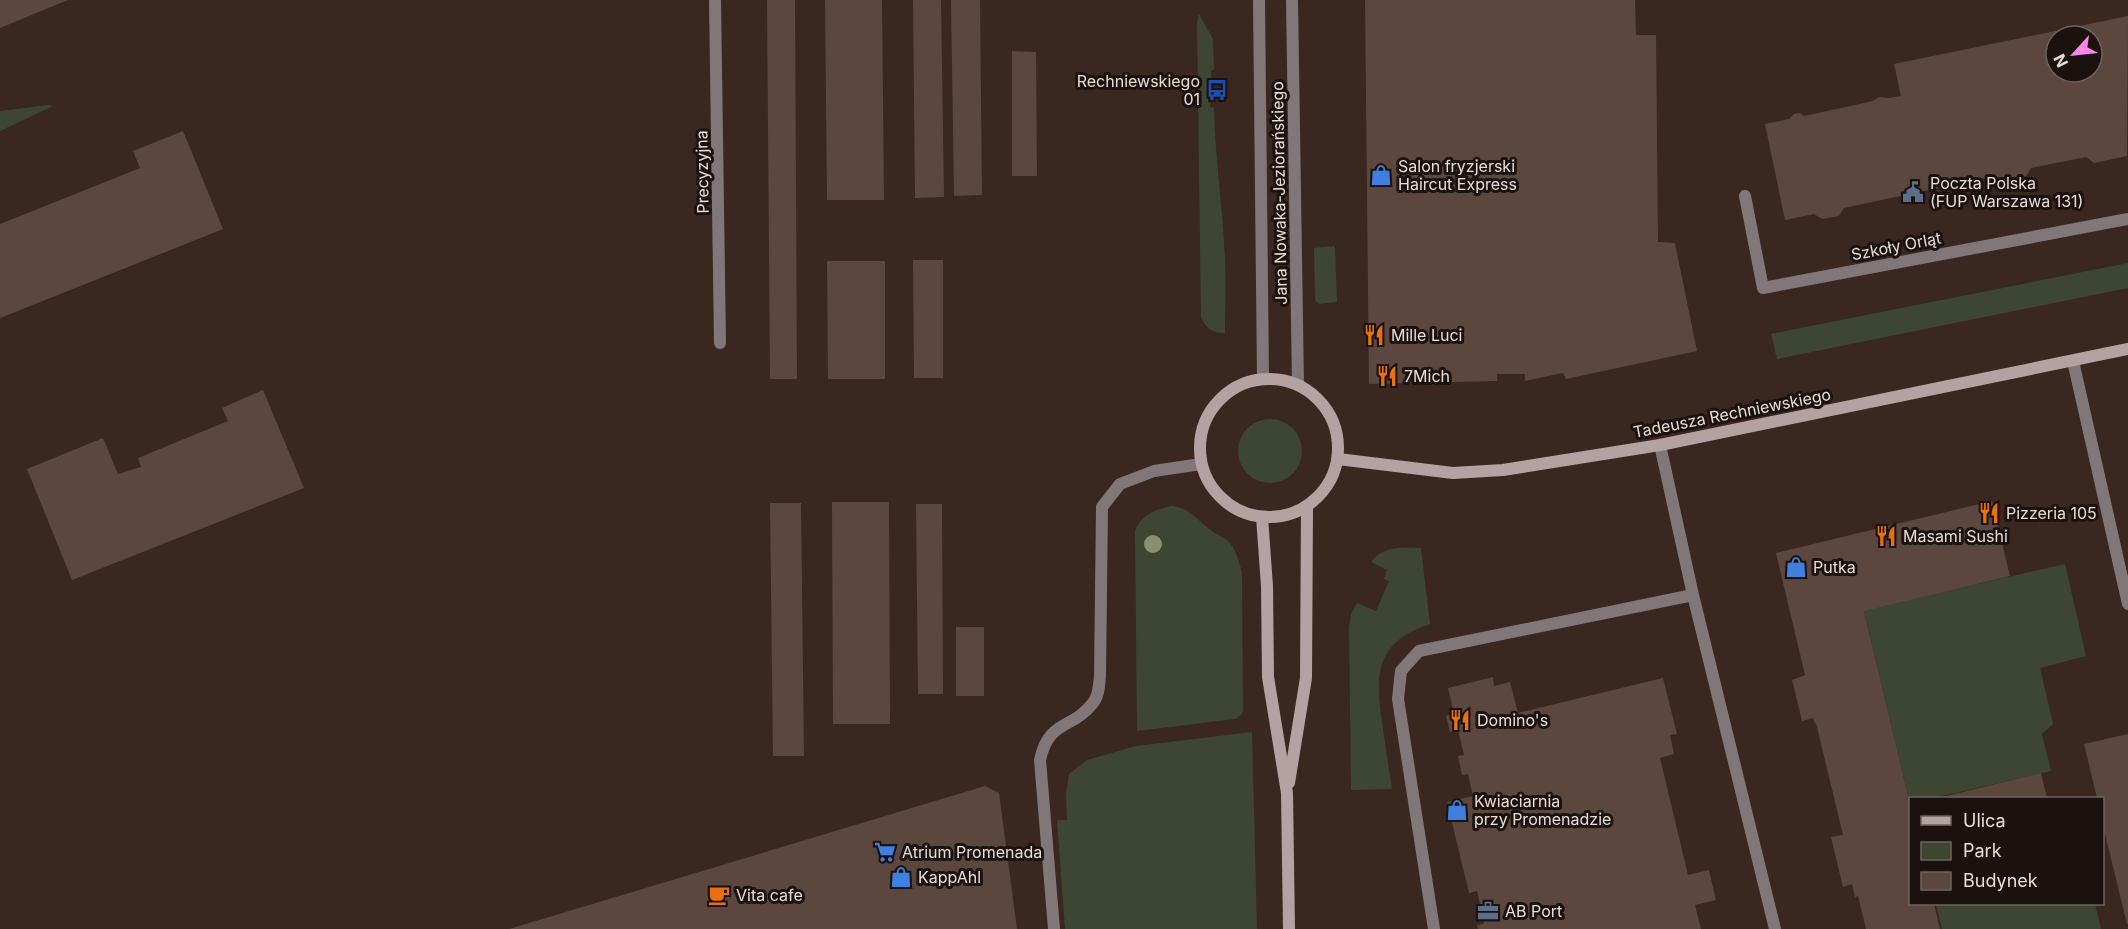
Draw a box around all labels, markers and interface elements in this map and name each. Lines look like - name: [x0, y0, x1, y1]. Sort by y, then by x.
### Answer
- north arrow: [2044, 24, 2104, 84]
- text: N: [2049, 51, 2072, 71]
- place label: Rechniewskiego 01: [1077, 71, 1200, 109]
- bus stop icon: Rechniewskiego 01: [1205, 78, 1229, 102]
- street label: Jana Nowaka-Jeziorańskiego: [1267, 81, 1291, 305]
- street label: Precyzyjna: [691, 130, 713, 214]
- place label: Salon fryzjerski Haircut Express: [1398, 156, 1517, 194]
- shop icon: Salon fryzjerski Haircut Express: [1369, 163, 1393, 187]
- place label: Poczta Polska (FUP Warszawa 131): [1930, 173, 2083, 211]
- public building icon: Poczta Polska (FUP Warszawa 131): [1901, 180, 1925, 204]
- street label: Szkoły Orląt: [1849, 227, 1943, 265]
- restaurant icon: Mille Luci: [1362, 323, 1386, 347]
- place label: Mille Luci: [1391, 325, 1462, 345]
- restaurant icon: 7Mich: [1375, 364, 1399, 388]
- place label: 7Mich: [1404, 366, 1450, 386]
- street label: Tadeusza Rechniewskiego: [1632, 384, 1832, 442]
- restaurant icon: Pizzeria 105: [1977, 501, 2001, 525]
- place label: Pizzeria 105: [2006, 503, 2097, 523]
- restaurant icon: Masami Sushi: [1874, 524, 1898, 548]
- place label: Masami Sushi: [1903, 526, 2008, 546]
- shop icon: Putka: [1784, 555, 1808, 579]
- place label: Putka: [1813, 557, 1856, 577]
- restaurant icon: Domino's: [1448, 708, 1472, 732]
- place label: Domino's: [1477, 710, 1548, 730]
- place label: Kwiaciarnia przy Promenadzie: [1474, 791, 1611, 829]
- legend: [1909, 797, 2104, 905]
- shop icon: Kwiaciarnia przy Promenadzie: [1445, 798, 1469, 822]
- text: Ulica: [1963, 810, 2006, 831]
- supermarket icon: Atrium Promenada: [873, 840, 897, 864]
- text: Park: [1963, 840, 2002, 861]
- place label: Atrium Promenada: [902, 842, 1042, 862]
- shop icon: KappAhl: [889, 865, 913, 889]
- place label: KappAhl: [918, 867, 981, 887]
- text: Budynek: [1963, 870, 2038, 891]
- cafe icon: Vita cafe: [707, 883, 731, 907]
- place label: Vita cafe: [736, 885, 803, 905]
- office icon: AB Port: [1476, 899, 1500, 923]
- place label: AB Port: [1505, 901, 1562, 921]

